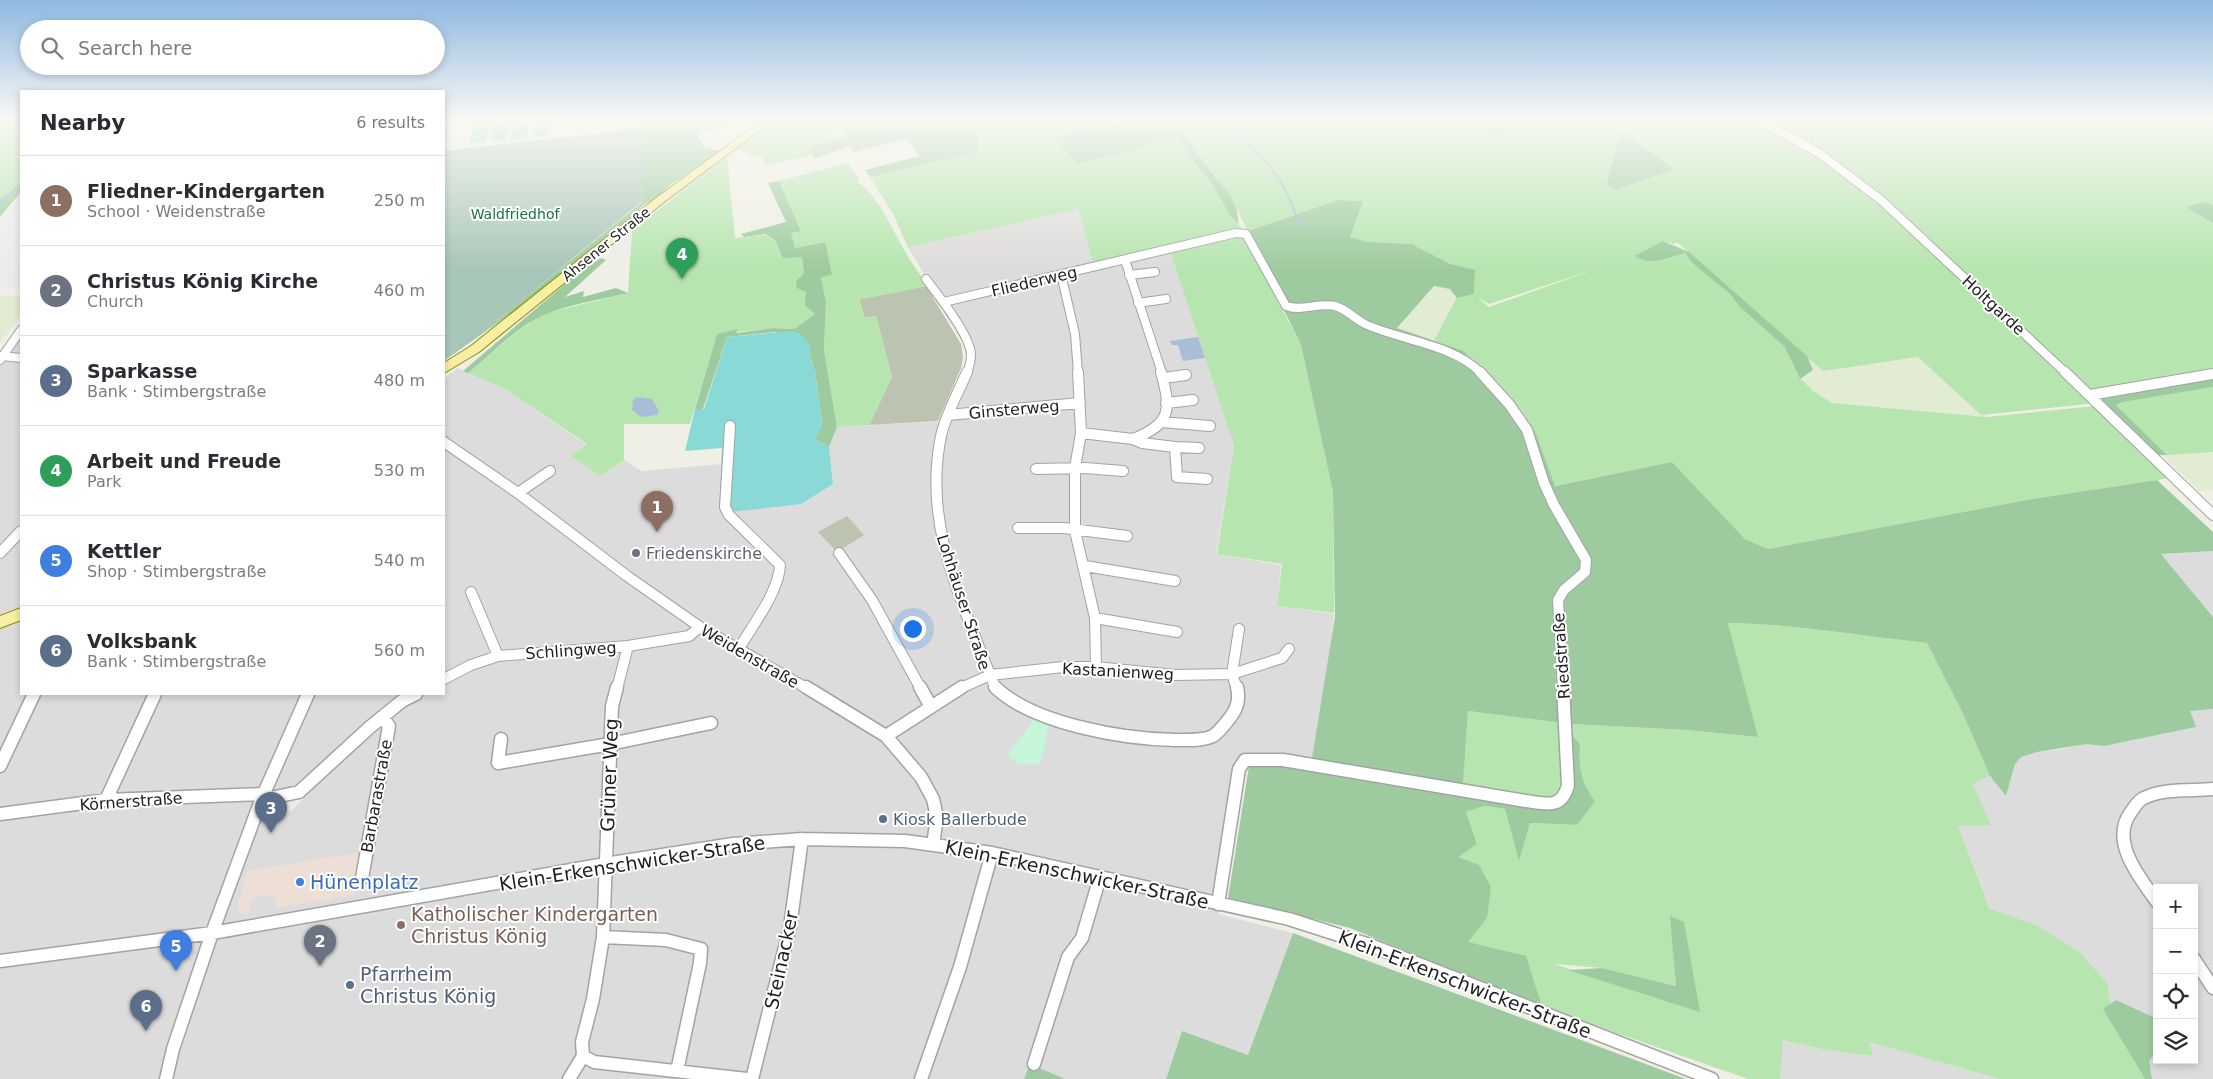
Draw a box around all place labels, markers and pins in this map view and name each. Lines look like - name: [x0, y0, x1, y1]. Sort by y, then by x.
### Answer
- pin: 4: [666, 238, 698, 279]
- pin: 1: [641, 491, 673, 532]
- place label: Friedenskirche: [646, 544, 762, 563]
- marker: Friedenskirche: [630, 547, 642, 559]
- pin: 3: [255, 792, 287, 833]
- place label: Kiosk Ballerbude: [893, 810, 1027, 829]
- marker: Kiosk Ballerbude: [877, 813, 889, 825]
- place label: Hünenplatz: [310, 871, 419, 893]
- marker: Hünenplatz: [294, 876, 306, 888]
- place label: Katholischer Kindergarten Christus König: [411, 903, 658, 947]
- marker: Katholischer Kindergarten Christus König: [395, 919, 407, 931]
- pin: 2: [304, 925, 336, 966]
- pin: 5: [160, 930, 192, 971]
- place label: Pfarrheim Christus König: [360, 963, 496, 1007]
- marker: Pfarrheim Christus König: [344, 979, 356, 991]
- pin: 6: [130, 990, 162, 1031]

